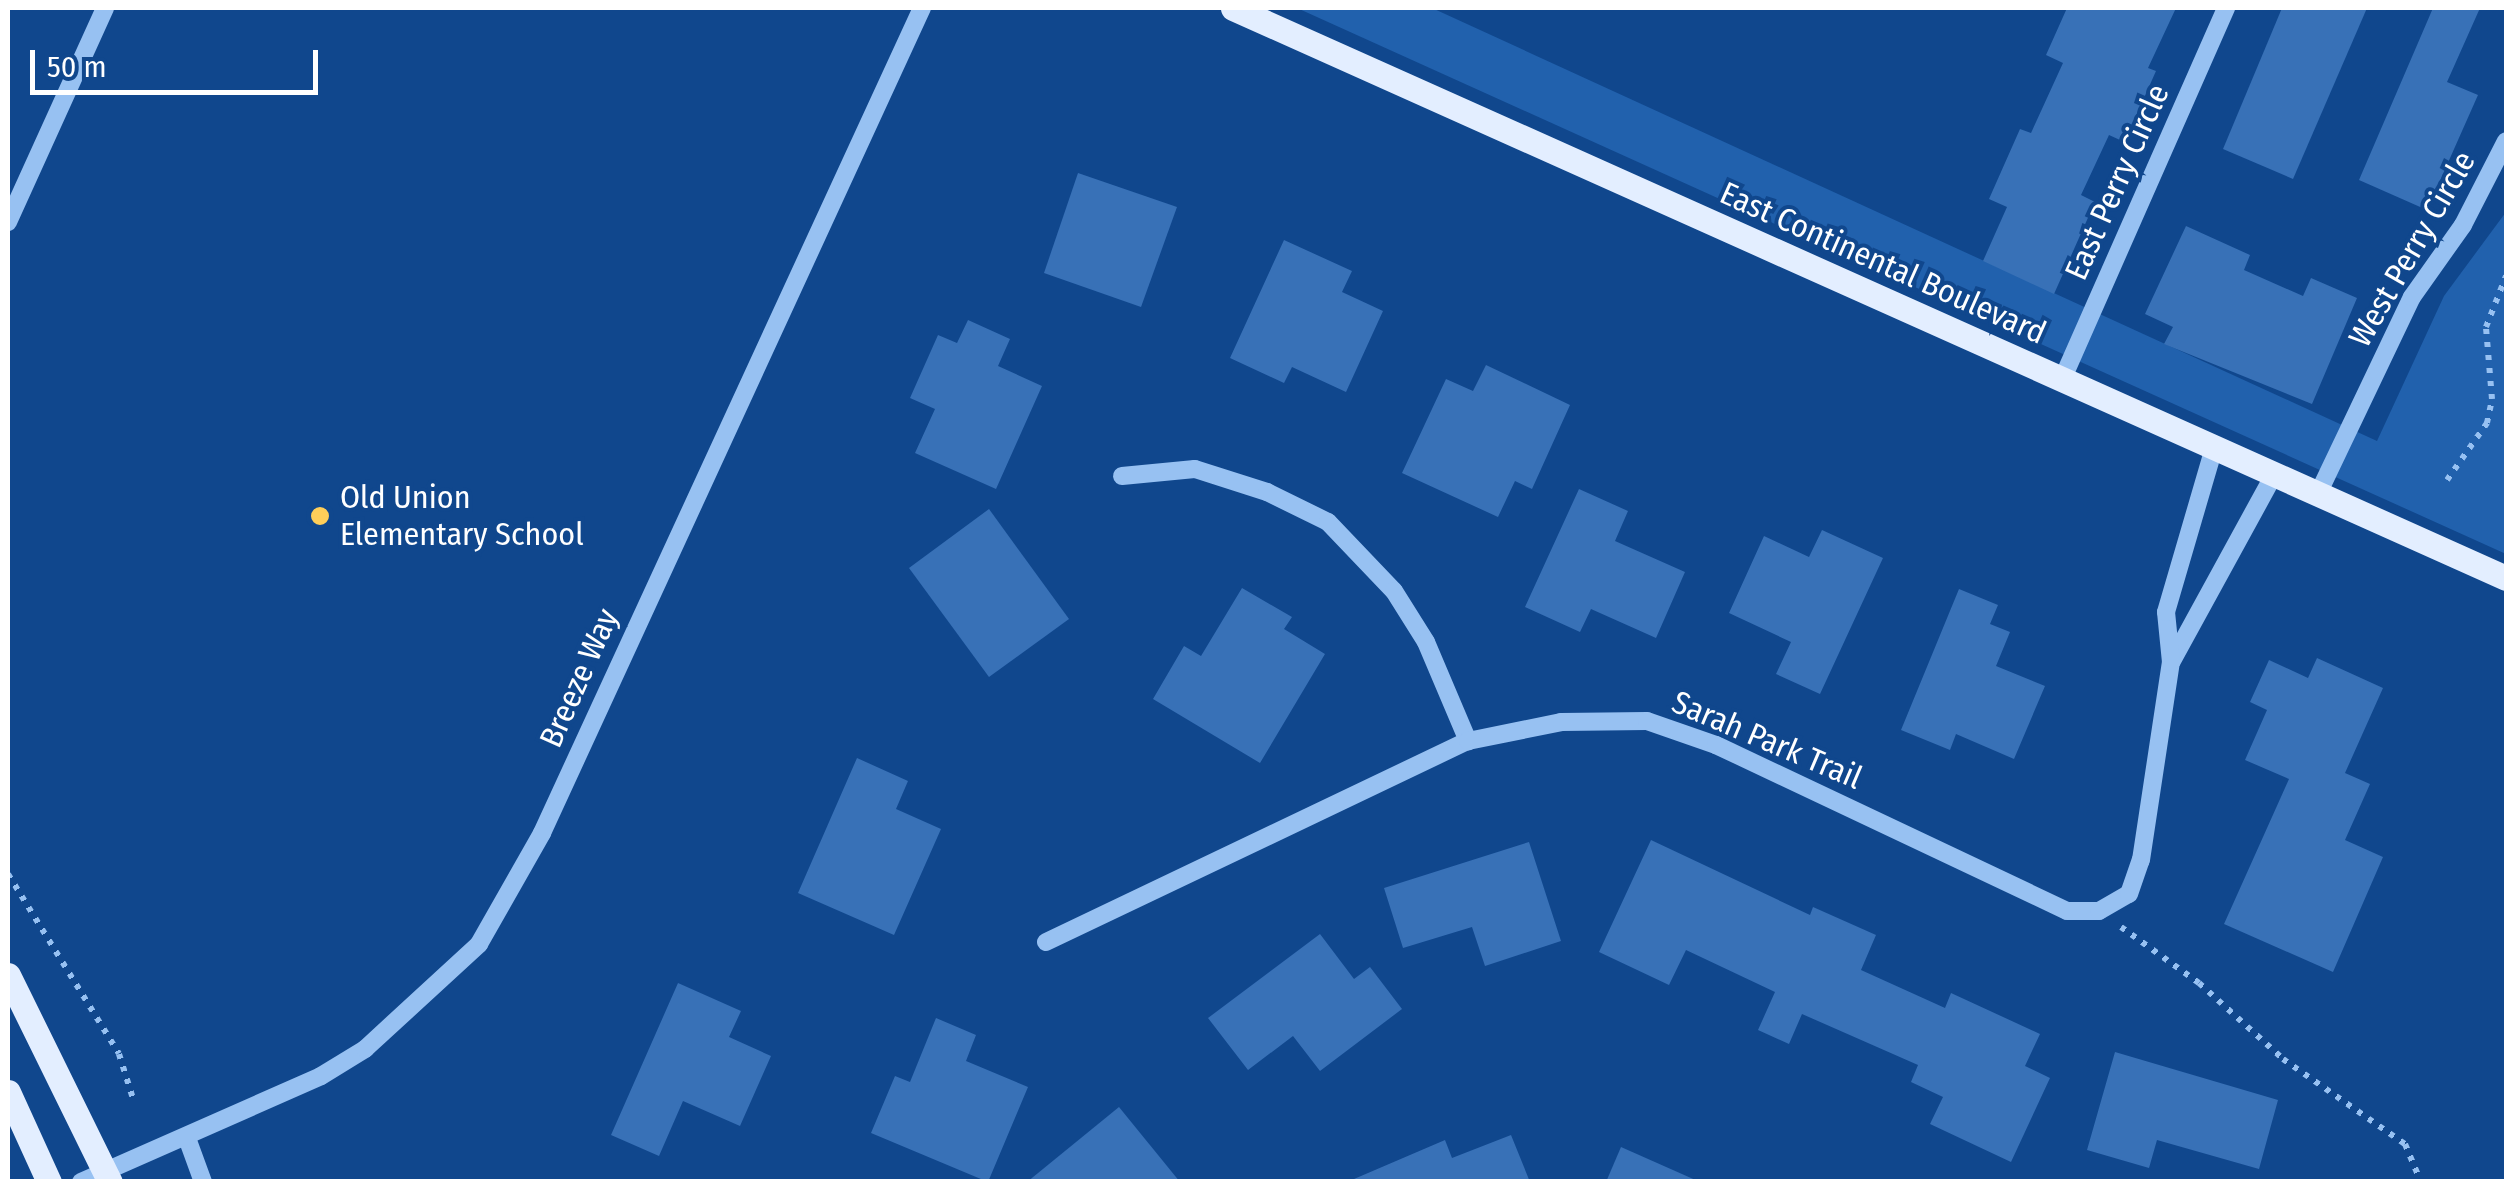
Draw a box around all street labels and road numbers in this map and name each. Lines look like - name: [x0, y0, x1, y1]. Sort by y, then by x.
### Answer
- street label: East Perry Circle: [2057, 78, 2177, 286]
- street label: West Perry Circle: [2341, 144, 2483, 354]
- street label: East Continental Boulevard: [1714, 174, 2052, 352]
- street label: Breeze Way: [531, 603, 627, 753]
- street label: Sarah Park Trail: [1666, 683, 1868, 797]

